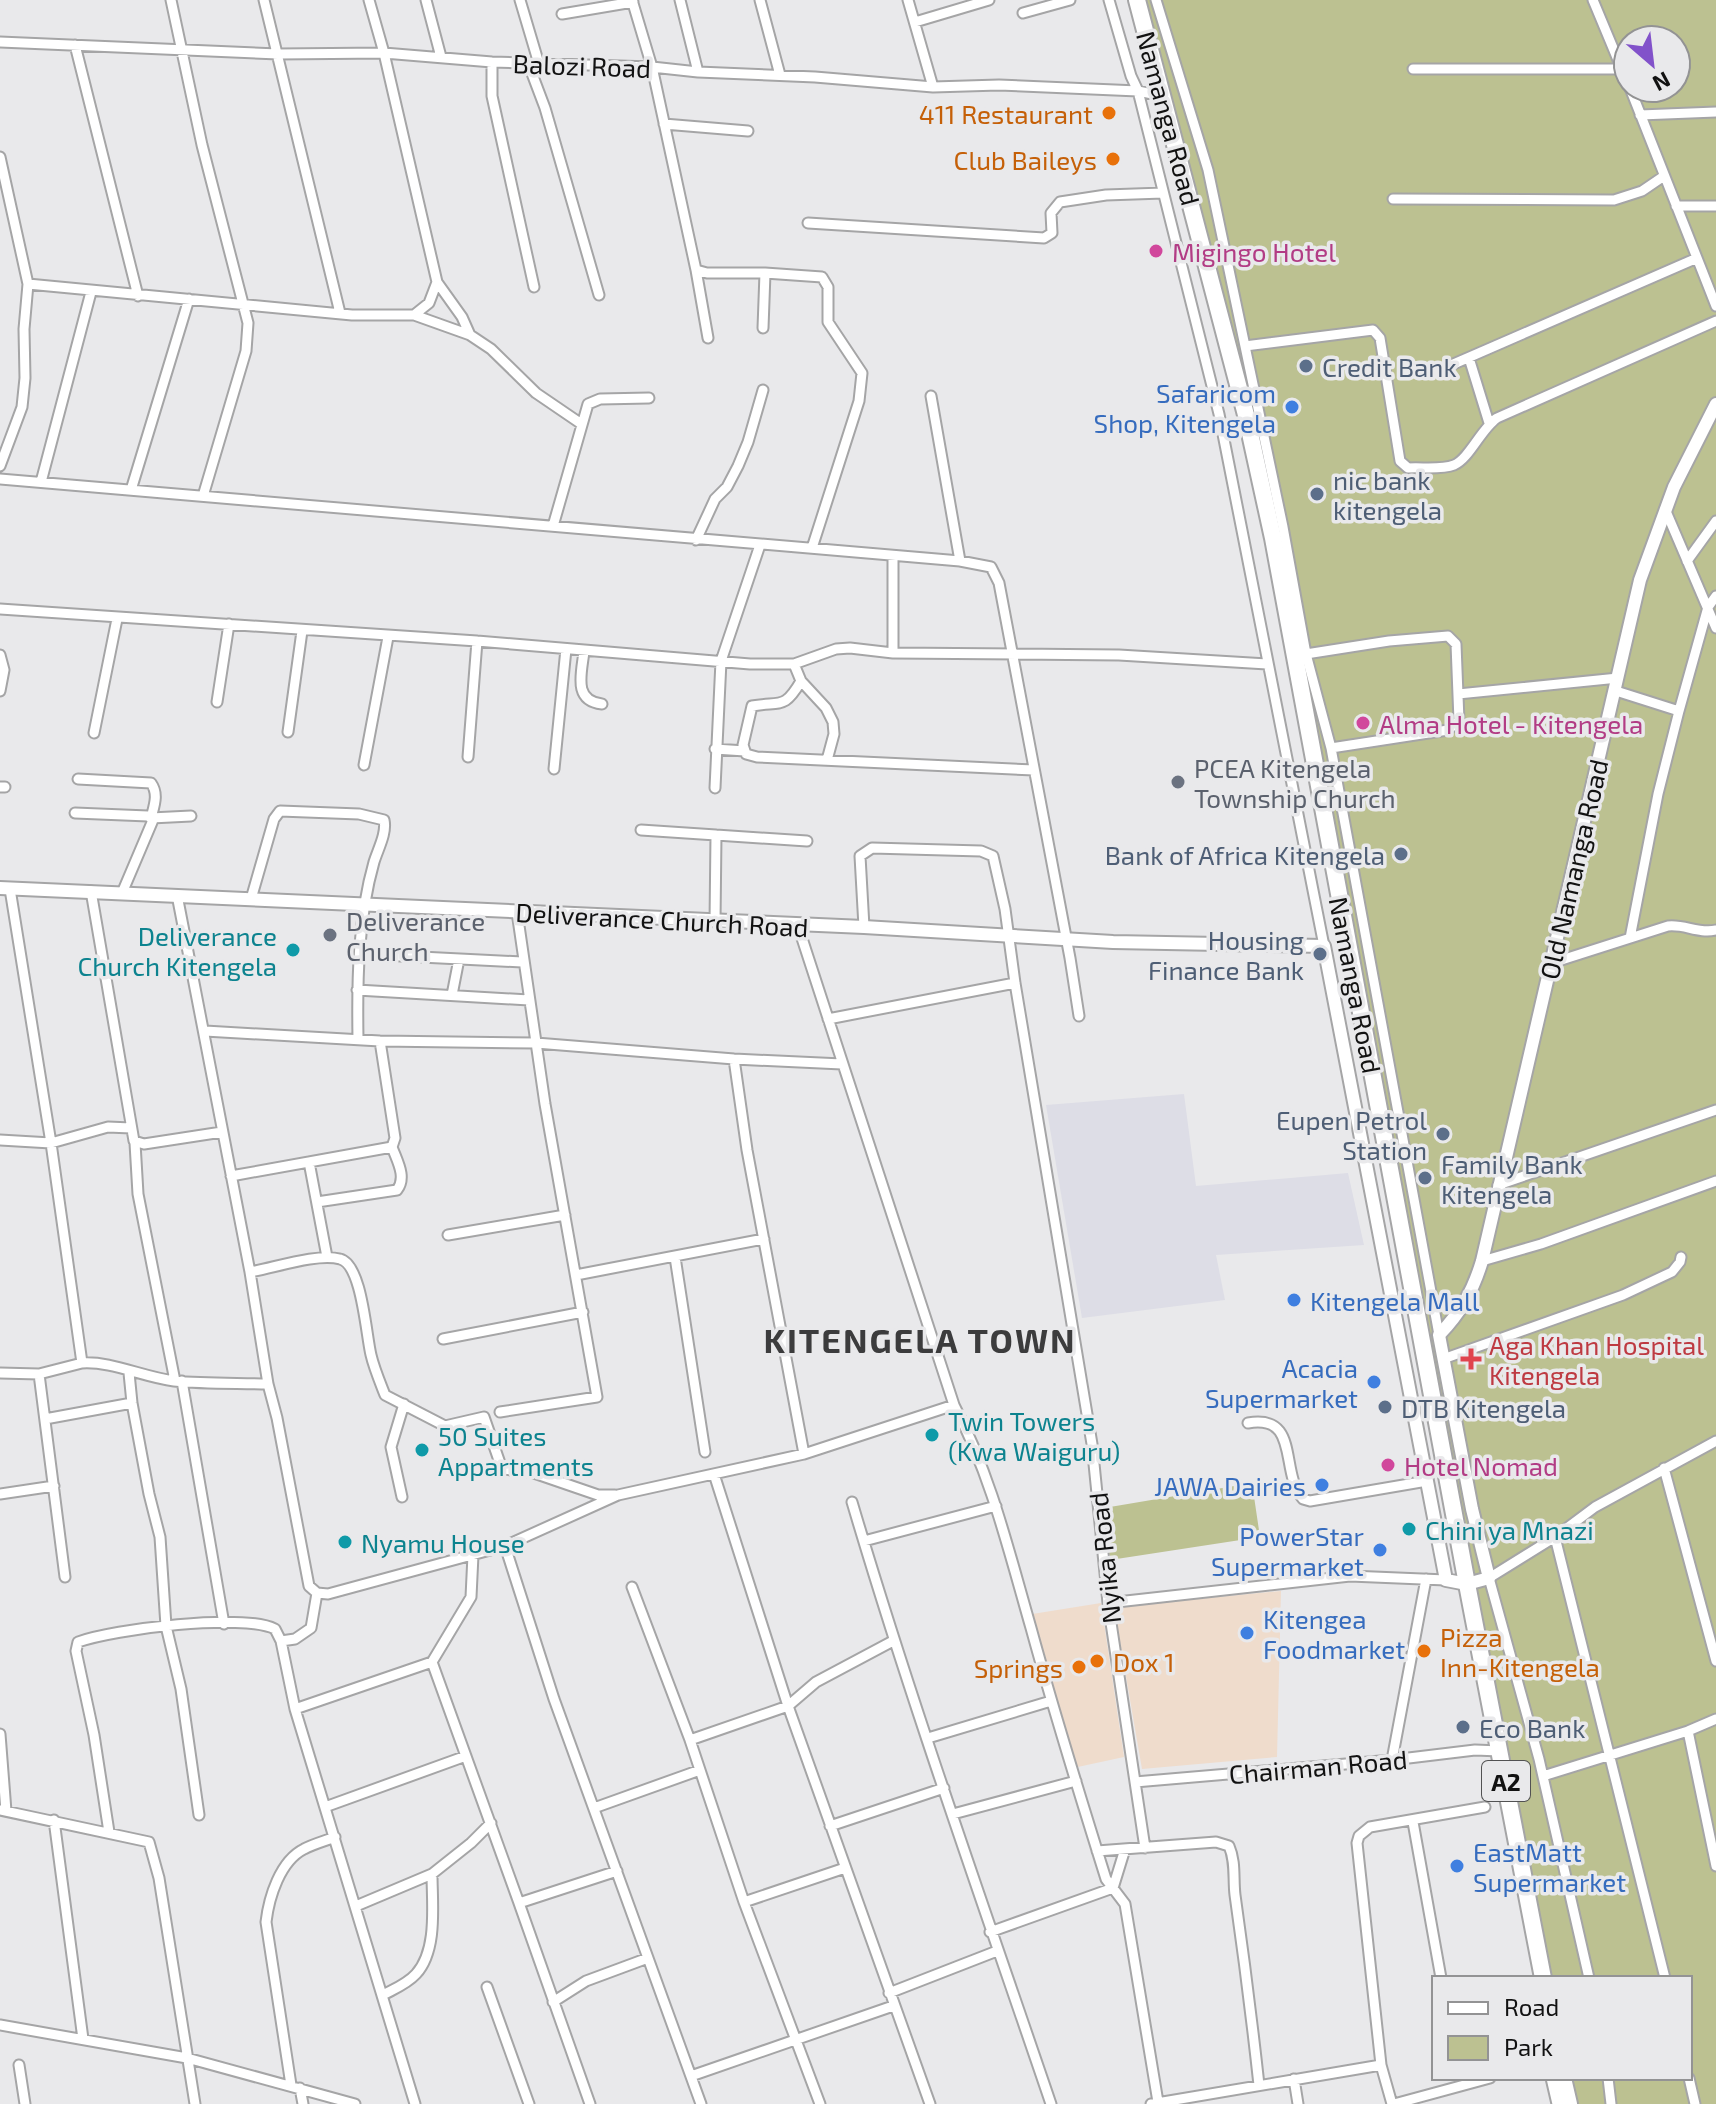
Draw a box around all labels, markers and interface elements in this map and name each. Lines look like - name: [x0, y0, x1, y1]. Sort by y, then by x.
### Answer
- north arrow: [1612, 24, 1692, 104]
- street label: Namanga Road: [1131, 27, 1207, 209]
- street label: Balozi Road: [512, 47, 652, 83]
- text: N: [1649, 67, 1675, 98]
- place label: 411 Restaurant: [919, 98, 1093, 129]
- marker: 411 Restaurant: [1100, 104, 1118, 122]
- place label: Club Baileys: [954, 144, 1097, 175]
- marker: Club Baileys: [1104, 150, 1122, 168]
- place label: Migingo Hotel: [1172, 236, 1336, 267]
- marker: Migingo Hotel: [1147, 242, 1165, 260]
- place label: Credit Bank: [1322, 351, 1457, 382]
- marker: Credit Bank: [1297, 357, 1315, 375]
- place label: Safaricom Shop, Kitengela: [1094, 377, 1276, 438]
- marker: Safaricom Shop, Kitengela: [1283, 398, 1301, 416]
- place label: nic bank kitengela: [1333, 464, 1442, 525]
- marker: nic bank kitengela: [1308, 485, 1326, 503]
- place label: Alma Hotel - Kitengela: [1379, 708, 1643, 739]
- marker: Alma Hotel - Kitengela: [1354, 714, 1372, 732]
- place label: PCEA Kitengela Township Church: [1194, 752, 1396, 813]
- street label: Old Namanga Road: [1533, 756, 1613, 982]
- marker: PCEA Kitengela Township Church: [1169, 773, 1187, 791]
- place label: Bank of Africa Kitengela: [1105, 839, 1385, 870]
- marker: Bank of Africa Kitengela: [1392, 845, 1410, 863]
- street label: Namanga Road: [1324, 894, 1388, 1076]
- street label: Deliverance Church Road: [515, 896, 809, 942]
- place label: Deliverance Church: [346, 905, 485, 966]
- place label: Deliverance Church Kitengela: [77, 920, 277, 981]
- place label: Housing Finance Bank: [1148, 924, 1304, 985]
- marker: Deliverance Church: [321, 926, 339, 944]
- marker: Deliverance Church Kitengela: [284, 941, 302, 959]
- marker: Housing Finance Bank: [1311, 945, 1329, 963]
- place label: Eupen Petrol Station: [1276, 1104, 1427, 1165]
- marker: Eupen Petrol Station: [1434, 1125, 1452, 1143]
- place label: Family Bank Kitengela: [1441, 1148, 1583, 1209]
- marker: Family Bank Kitengela: [1416, 1169, 1434, 1187]
- place label: Kitengela Mall: [1310, 1285, 1480, 1316]
- marker: Kitengela Mall: [1285, 1291, 1303, 1309]
- district label: KITENGELA TOWN: [763, 1319, 1077, 1360]
- place label: Aga Khan Hospital Kitengela: [1489, 1329, 1704, 1390]
- marker: Aga Khan Hospital Kitengela: [1460, 1348, 1482, 1370]
- place label: Acacia Supermarket: [1205, 1352, 1358, 1413]
- marker: Acacia Supermarket: [1365, 1373, 1383, 1391]
- place label: DTB Kitengela: [1401, 1392, 1566, 1423]
- marker: DTB Kitengela: [1376, 1398, 1394, 1416]
- place label: Twin Towers (Kwa Waiguru): [948, 1405, 1120, 1466]
- place label: 50 Suites Appartments: [438, 1420, 594, 1481]
- marker: Twin Towers (Kwa Waiguru): [923, 1426, 941, 1444]
- marker: 50 Suites Appartments: [413, 1441, 431, 1459]
- place label: Hotel Nomad: [1404, 1450, 1558, 1481]
- marker: Hotel Nomad: [1379, 1456, 1397, 1474]
- place label: JAWA Dairies: [1154, 1470, 1306, 1501]
- marker: JAWA Dairies: [1313, 1476, 1331, 1494]
- street label: Nyika Road: [1082, 1491, 1126, 1625]
- place label: Chini ya Mnazi: [1425, 1514, 1594, 1545]
- place label: PowerStar Supermarket: [1211, 1520, 1364, 1581]
- marker: Chini ya Mnazi: [1400, 1520, 1418, 1538]
- place label: Nyamu House: [361, 1527, 525, 1558]
- marker: Nyamu House: [336, 1533, 354, 1551]
- marker: PowerStar Supermarket: [1371, 1541, 1389, 1559]
- place label: Kitengea Foodmarket: [1263, 1603, 1405, 1664]
- place label: Pizza Inn-Kitengela: [1440, 1621, 1600, 1682]
- marker: Kitengea Foodmarket: [1238, 1624, 1256, 1642]
- marker: Pizza Inn-Kitengela: [1415, 1642, 1433, 1660]
- place label: Dox 1: [1113, 1646, 1175, 1677]
- place label: Springs: [974, 1652, 1063, 1683]
- marker: Dox 1: [1088, 1652, 1106, 1670]
- marker: Springs: [1070, 1658, 1088, 1676]
- place label: Eco Bank: [1479, 1712, 1585, 1743]
- marker: Eco Bank: [1454, 1718, 1472, 1736]
- street label: Chairman Road: [1228, 1743, 1408, 1789]
- road number: A2: [1482, 1761, 1530, 1801]
- place label: EastMatt Supermarket: [1473, 1836, 1626, 1897]
- marker: EastMatt Supermarket: [1448, 1857, 1466, 1875]
- legend: [1432, 1976, 1692, 2080]
- text: Road: [1504, 1992, 1559, 2021]
- text: Park: [1504, 2032, 1553, 2061]

